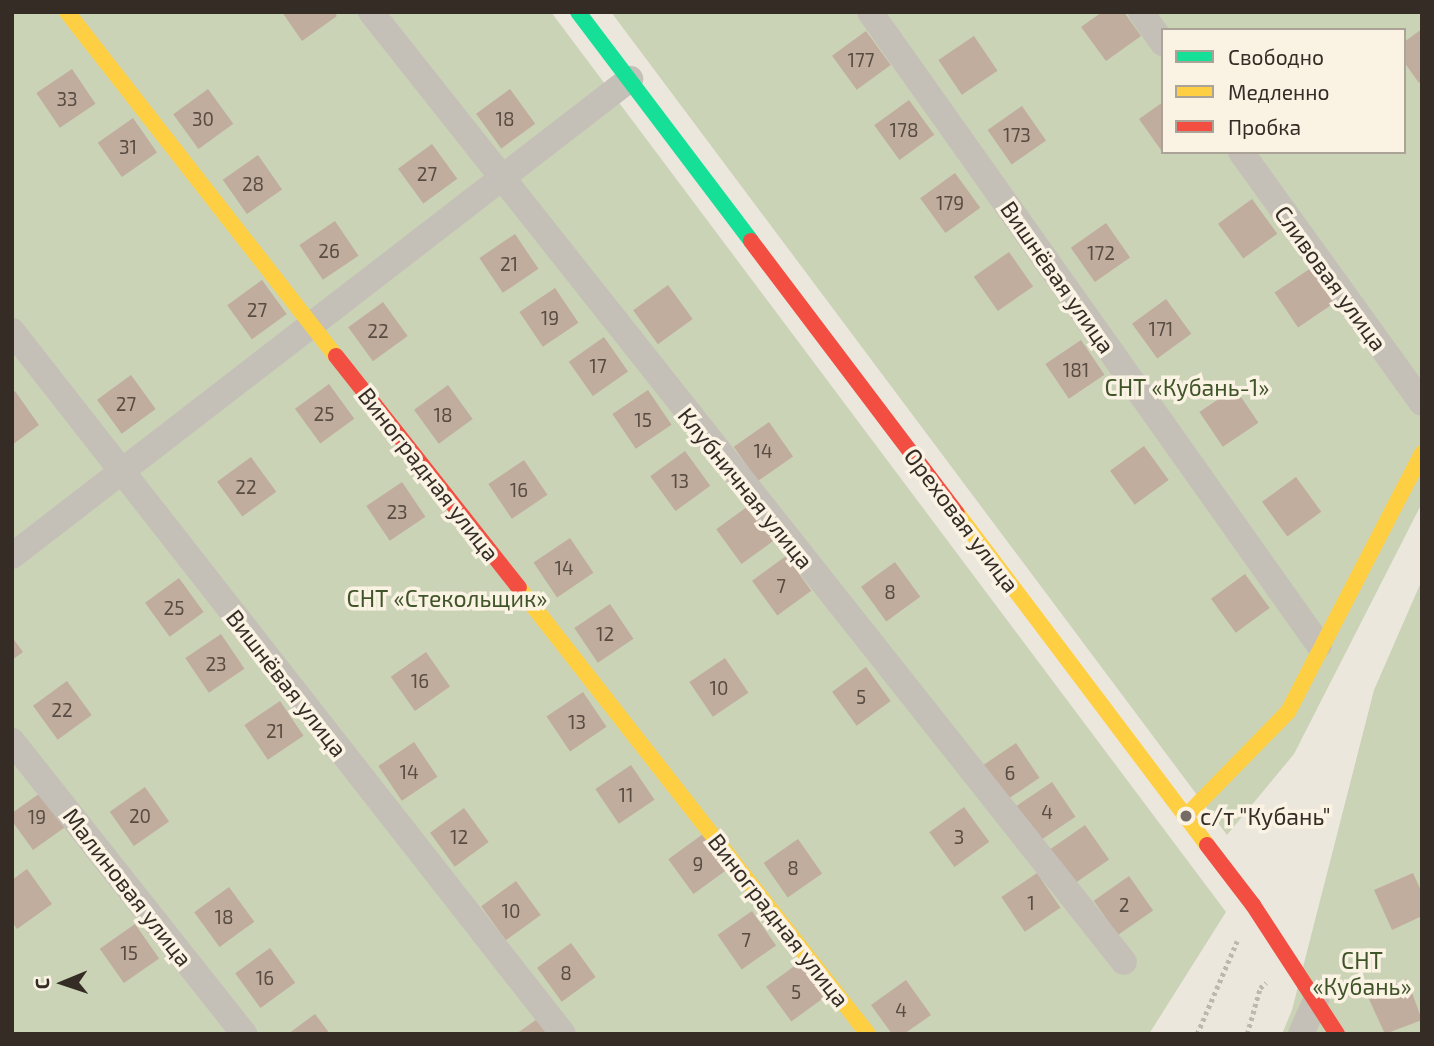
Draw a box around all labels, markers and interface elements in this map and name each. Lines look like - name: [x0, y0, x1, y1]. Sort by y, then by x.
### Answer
- legend: [1161, 28, 1406, 154]
- text: Свободно: [1228, 44, 1324, 69]
- house number: 177: [847, 49, 875, 71]
- text: Медленно: [1228, 79, 1330, 104]
- house number: 33: [56, 88, 78, 110]
- house number: 30: [192, 108, 214, 130]
- house number: 18: [495, 108, 515, 130]
- text: Пробка: [1228, 114, 1301, 139]
- house number: 178: [890, 119, 918, 141]
- house number: 173: [1003, 124, 1031, 146]
- house number: 31: [119, 136, 137, 158]
- house number: 27: [417, 163, 437, 185]
- house number: 28: [242, 173, 264, 195]
- house number: 179: [936, 192, 964, 214]
- street label: Вишнёвая улица: [995, 196, 1121, 358]
- street label: Сливовая улица: [1269, 200, 1393, 356]
- house number: 26: [318, 240, 340, 262]
- house number: 172: [1087, 242, 1115, 264]
- house number: 21: [500, 253, 518, 275]
- house number: 27: [247, 299, 267, 321]
- house number: 19: [541, 307, 559, 329]
- house number: 171: [1149, 318, 1173, 340]
- house number: 22: [367, 320, 389, 342]
- house number: 17: [589, 355, 607, 377]
- house number: 181: [1063, 359, 1089, 381]
- park label: СНТ «Кубань-1»: [1105, 373, 1269, 401]
- street label: Виноградная улица: [353, 382, 505, 566]
- house number: 27: [116, 393, 136, 415]
- street label: Клубничная улица: [673, 402, 819, 574]
- house number: 25: [314, 403, 334, 425]
- house number: 18: [433, 404, 453, 426]
- house number: 15: [634, 409, 652, 431]
- house number: 14: [753, 440, 773, 462]
- street label: Ореховая улица: [899, 443, 1025, 597]
- house number: 13: [671, 470, 689, 492]
- house number: 22: [235, 476, 257, 498]
- house number: 16: [510, 479, 528, 501]
- house number: 23: [386, 501, 408, 523]
- house number: 14: [554, 557, 574, 579]
- house number: 7: [776, 575, 786, 597]
- house number: 8: [884, 581, 896, 603]
- park label: СНТ «Стекольщик»: [347, 584, 547, 612]
- house number: 25: [164, 597, 184, 619]
- street label: Вишнёвая улица: [221, 604, 353, 762]
- house number: 12: [596, 623, 614, 645]
- house number: 23: [205, 653, 227, 675]
- house number: 16: [411, 670, 429, 692]
- house number: 10: [709, 677, 729, 699]
- house number: 5: [856, 686, 866, 708]
- house number: 22: [51, 699, 73, 721]
- house number: 13: [568, 711, 586, 733]
- house number: 21: [266, 720, 284, 742]
- house number: 14: [399, 761, 419, 783]
- house number: 6: [1005, 762, 1015, 784]
- house number: 11: [618, 784, 634, 806]
- house number: 4: [1041, 801, 1053, 823]
- street label: Малиновая улица: [58, 802, 198, 972]
- place label: с/т "Кубань": [1200, 802, 1331, 830]
- house number: 20: [129, 805, 151, 827]
- house number: 19: [28, 806, 46, 828]
- marker: с/т "Кубань": [1178, 808, 1194, 824]
- house number: 12: [450, 826, 468, 848]
- house number: 3: [954, 826, 964, 848]
- street label: Виноградная улица: [703, 828, 855, 1012]
- house number: 9: [693, 853, 703, 875]
- house number: 8: [787, 857, 799, 879]
- house number: 1: [1027, 892, 1035, 914]
- house number: 2: [1119, 894, 1129, 916]
- house number: 10: [501, 900, 521, 922]
- house number: 18: [214, 906, 234, 928]
- house number: 7: [741, 929, 751, 951]
- house number: 15: [120, 942, 138, 964]
- park label: СНТ «Кубань»: [1312, 946, 1412, 1000]
- north arrow: [28, 948, 98, 1018]
- house number: 8: [560, 962, 572, 984]
- house number: 16: [256, 967, 274, 989]
- text: С: [30, 978, 53, 990]
- house number: 5: [791, 981, 801, 1003]
- house number: 4: [895, 999, 907, 1021]

